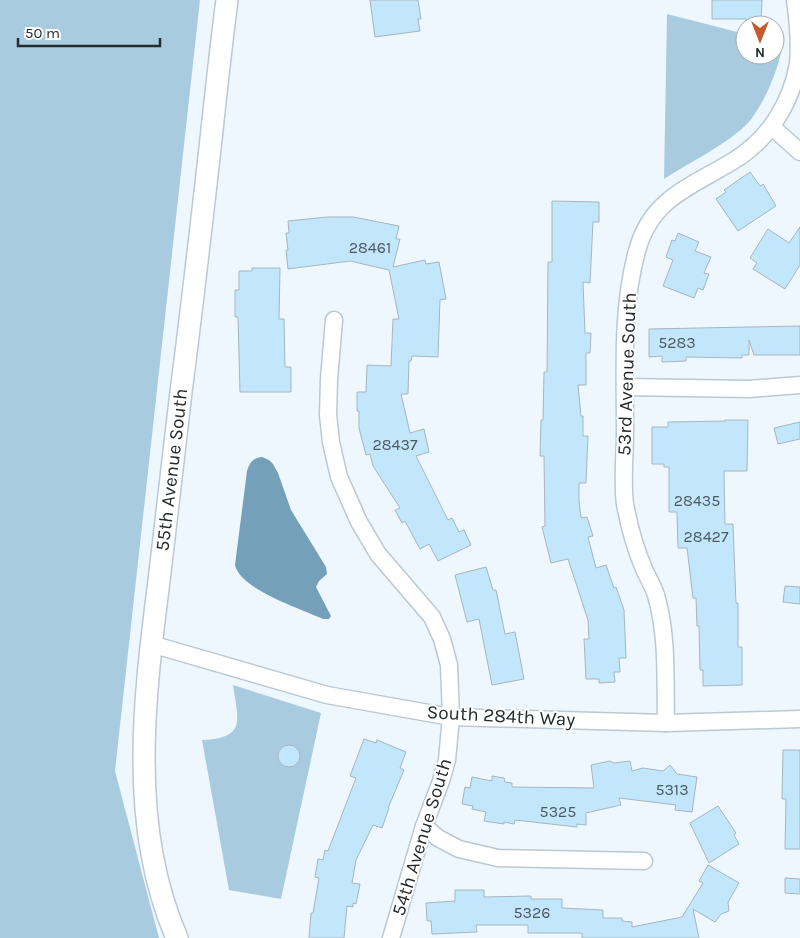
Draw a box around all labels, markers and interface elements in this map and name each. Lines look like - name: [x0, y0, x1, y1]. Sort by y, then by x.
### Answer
- scale bar: [18, 15, 160, 47]
- north arrow: [735, 15, 785, 65]
- text: 50 m: [25, 24, 60, 42]
- text: N: [755, 44, 765, 61]
- house number: 28461: [349, 238, 391, 257]
- street label: 53rd Avenue South: [613, 292, 641, 456]
- house number: 5283: [658, 333, 696, 352]
- street label: 55th Avenue South: [151, 387, 192, 552]
- house number: 28437: [373, 435, 418, 454]
- house number: 28435: [674, 491, 720, 510]
- house number: 28427: [684, 527, 729, 546]
- street label: South 284th Way: [426, 701, 576, 731]
- street label: 54th Avenue South: [388, 756, 456, 918]
- house number: 5313: [655, 780, 689, 799]
- house number: 5325: [540, 802, 576, 821]
- house number: 5326: [514, 903, 550, 922]

